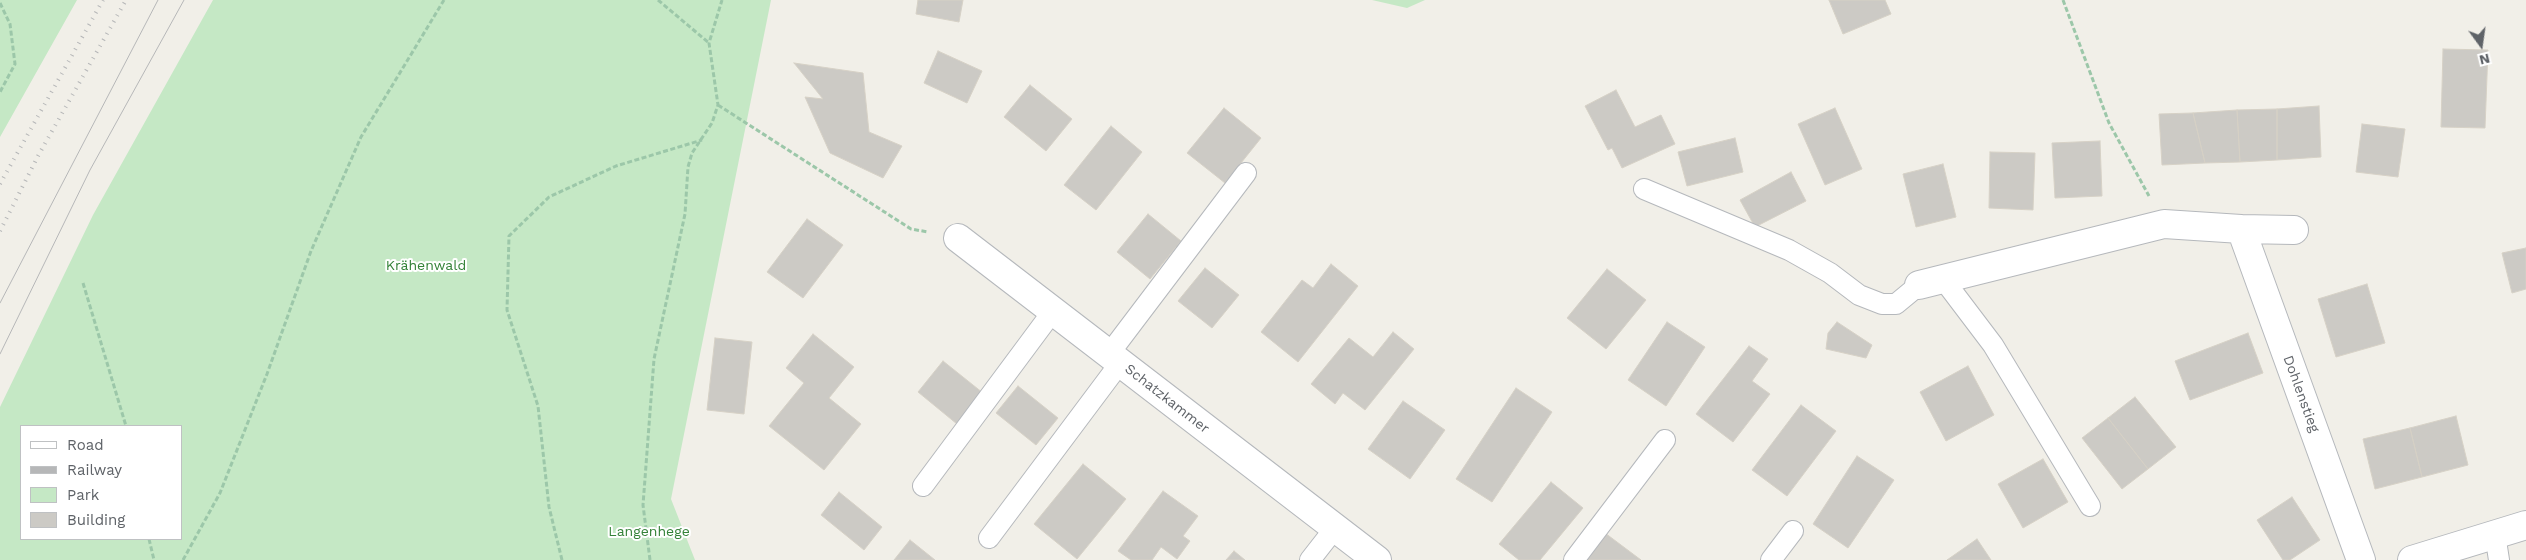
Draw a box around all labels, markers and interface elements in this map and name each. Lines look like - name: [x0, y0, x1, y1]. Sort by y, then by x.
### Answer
- north arrow: [2456, 20, 2506, 70]
- text: N: [2478, 51, 2492, 69]
- park label: Krähenwald: [386, 258, 466, 274]
- street label: Dohlenstieg: [2279, 353, 2323, 435]
- street label: Schatzkammer: [1121, 361, 1213, 437]
- legend: [20, 425, 182, 540]
- text: Road: [67, 436, 104, 454]
- text: Railway: [67, 461, 122, 479]
- text: Park: [67, 486, 99, 504]
- text: Building: [67, 511, 125, 529]
- park label: Langenhege: [608, 524, 690, 540]

